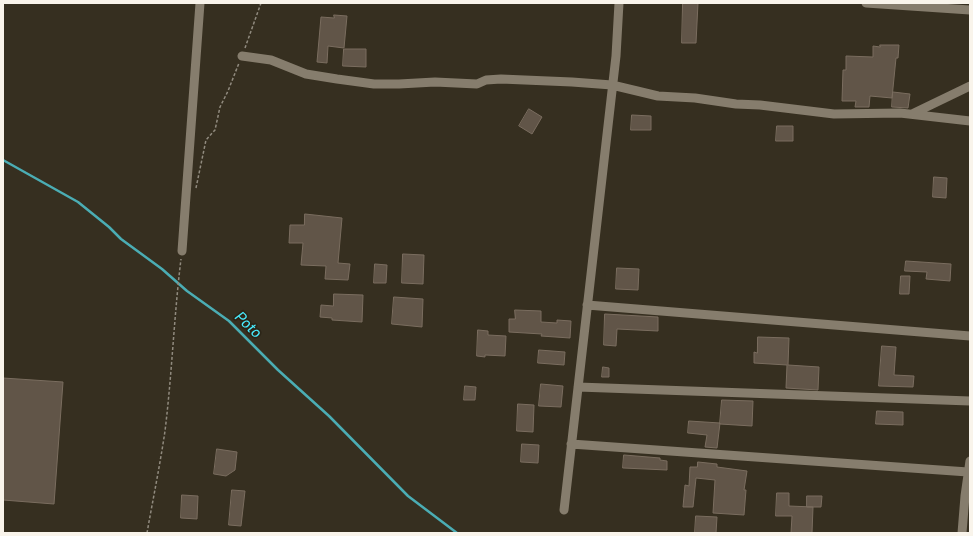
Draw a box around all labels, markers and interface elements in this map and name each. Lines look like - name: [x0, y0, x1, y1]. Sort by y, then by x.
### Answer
- water label: Poto: [231, 308, 265, 342]

